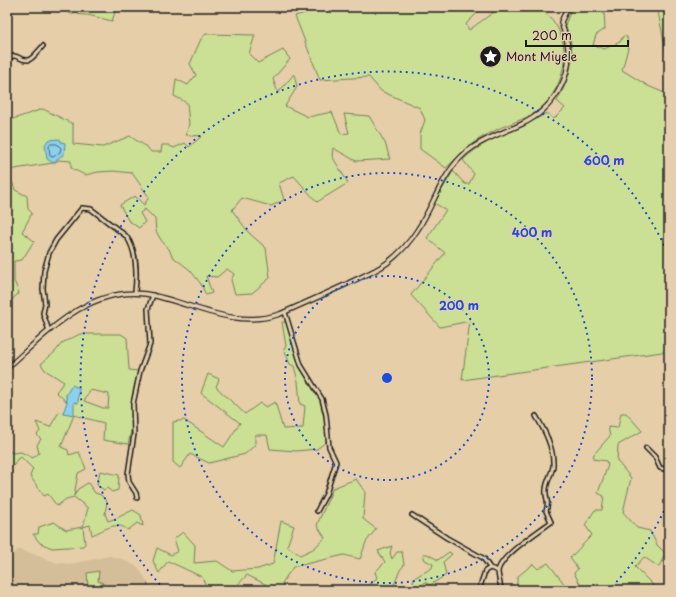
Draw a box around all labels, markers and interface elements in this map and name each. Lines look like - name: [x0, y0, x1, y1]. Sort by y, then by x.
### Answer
- scale bar: [526, 22, 628, 48]
- text: 200 m: [532, 26, 572, 44]
- place icon: Mont Miyele: [478, 44, 504, 70]
- place label: Mont Miyele: [506, 47, 578, 65]
- text: 600 m: [584, 151, 624, 169]
- text: 400 m: [512, 223, 552, 241]
- text: 200 m: [439, 296, 479, 314]
- centre of rings: [380, 371, 394, 385]

